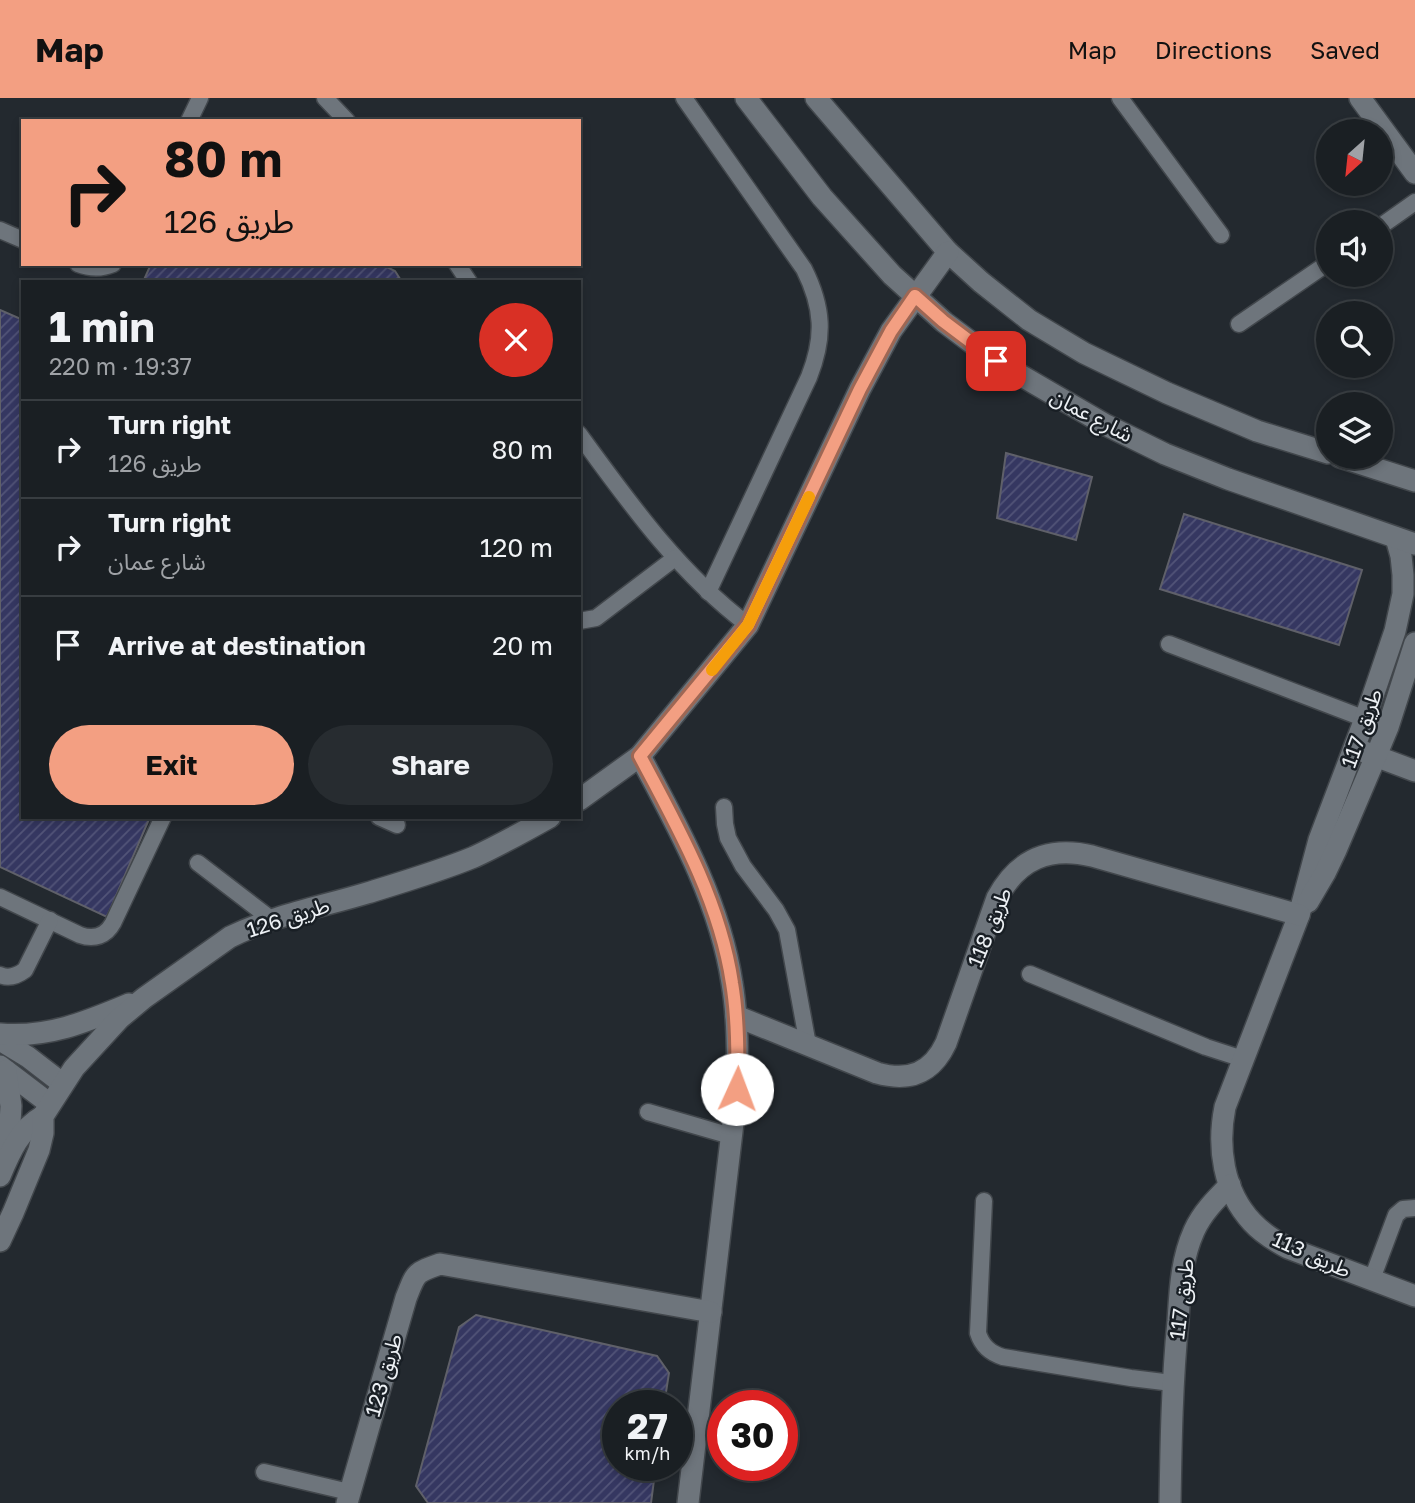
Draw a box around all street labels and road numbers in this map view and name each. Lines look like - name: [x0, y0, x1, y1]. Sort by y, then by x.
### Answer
- street label: شارع عمان: [1045, 383, 1138, 450]
- street label: طريق 117: [1335, 685, 1388, 771]
- street label: طريق 118: [961, 883, 1018, 971]
- street label: طريق 126: [243, 891, 333, 944]
- street label: طريق 113: [1268, 1225, 1355, 1284]
- street label: طريق 117: [1163, 1257, 1200, 1341]
- street label: طريق 123: [359, 1331, 408, 1420]

